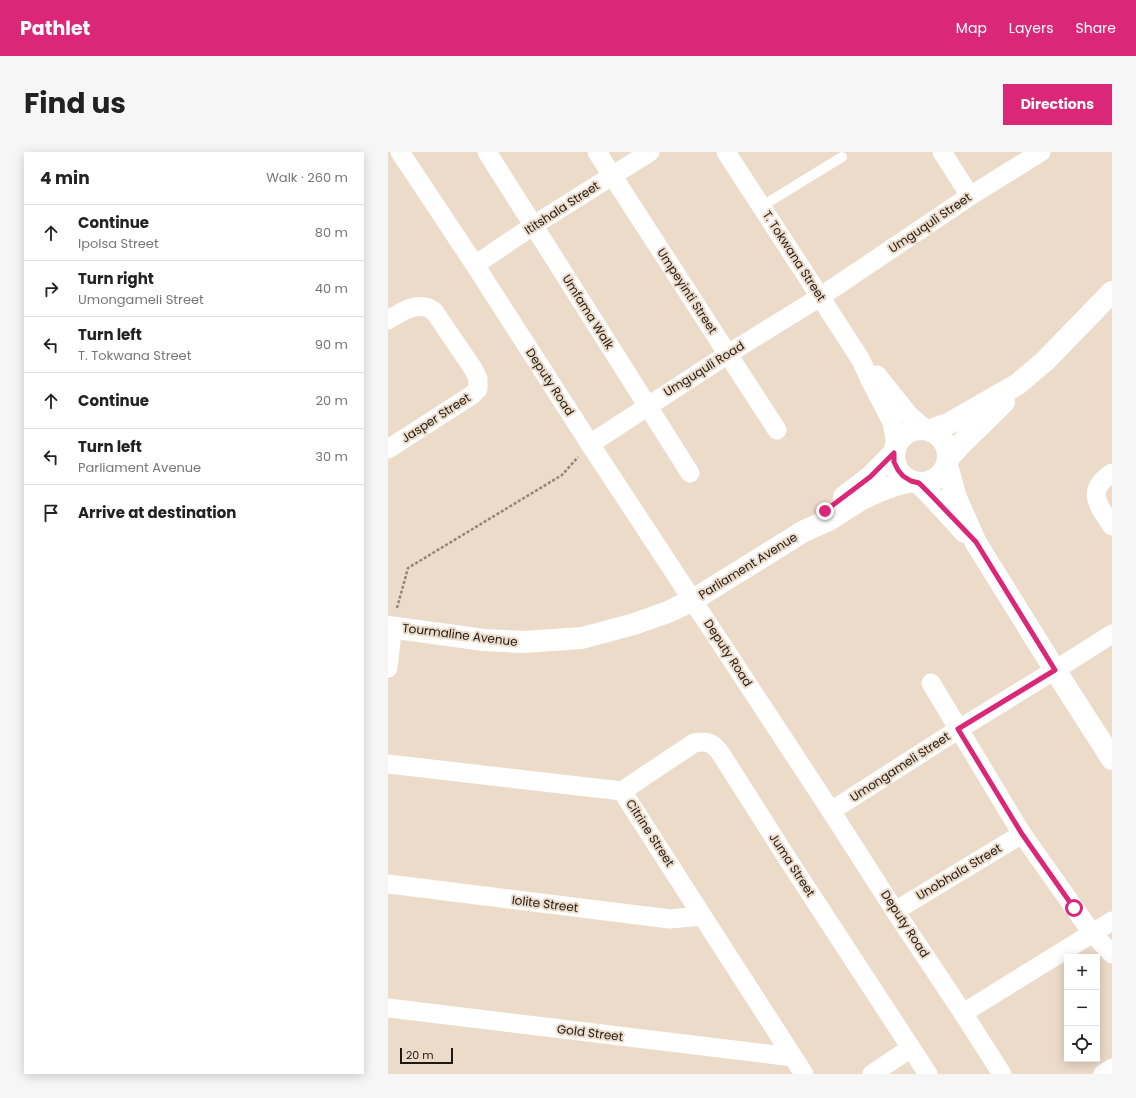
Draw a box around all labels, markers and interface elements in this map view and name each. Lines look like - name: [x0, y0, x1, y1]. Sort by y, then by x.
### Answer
- text: Pathlet: [20, 15, 90, 42]
- text: Map: [956, 18, 987, 38]
- text: Layers: [1009, 18, 1053, 38]
- text: Share: [1075, 18, 1116, 38]
- text: Find us: [24, 84, 126, 123]
- button: Directions: [1003, 84, 1112, 125]
- text: 4 min: [40, 166, 90, 190]
- text: Walk · 260 m: [266, 168, 348, 187]
- street label: Ititshala Street: [521, 177, 602, 238]
- street label: Umguquli Street: [885, 189, 974, 257]
- street label: T. Tokwana Street: [759, 207, 830, 304]
- text: Continue: [78, 212, 149, 233]
- icon: ahead: [40, 222, 62, 244]
- text: 80 m: [315, 223, 348, 242]
- text: Ipolsa Street: [78, 234, 159, 253]
- street label: Umpeyinti Street: [653, 245, 722, 337]
- text: Turn right: [78, 268, 154, 289]
- street label: Umfama Walk: [559, 271, 619, 353]
- icon: right: [40, 278, 62, 300]
- text: 40 m: [315, 279, 348, 298]
- text: Umongameli Street: [78, 290, 204, 309]
- text: Turn left: [78, 324, 142, 345]
- icon: left: [40, 334, 62, 356]
- text: 90 m: [315, 335, 348, 354]
- street label: Umguquli Road: [660, 337, 747, 400]
- street label: Deputy Road: [522, 345, 579, 419]
- text: T. Tokwana Street: [78, 346, 191, 365]
- street label: Jasper Street: [398, 389, 474, 446]
- icon: ahead: [40, 390, 62, 412]
- text: Continue: [78, 390, 149, 411]
- text: 20 m: [315, 391, 348, 410]
- text: Turn left: [78, 436, 142, 457]
- icon: left: [40, 446, 62, 468]
- text: 30 m: [315, 447, 348, 466]
- text: Parliament Avenue: [78, 458, 201, 477]
- icon: arrive: [40, 502, 62, 524]
- text: Arrive at destination: [78, 502, 236, 523]
- route end: [816, 502, 834, 520]
- street label: Parliament Avenue: [695, 528, 800, 603]
- street label: Deputy Road: [700, 616, 757, 690]
- street label: Tourmaline Avenue: [401, 619, 519, 650]
- street label: Umongameli Street: [846, 728, 953, 805]
- street label: Citrine Street: [622, 796, 679, 870]
- street label: Juma Street: [765, 830, 819, 900]
- street label: Unobhala Street: [913, 839, 1005, 904]
- street label: Deputy Road: [877, 887, 934, 961]
- street label: Iolite Street: [511, 891, 579, 916]
- route start: [1065, 899, 1083, 917]
- map controls: [1064, 954, 1100, 1062]
- button: +: [1064, 954, 1100, 990]
- button: −: [1064, 990, 1100, 1026]
- street label: Gold Street: [556, 1020, 624, 1045]
- button: locate: [1064, 1026, 1100, 1062]
- scale bar: [400, 1046, 453, 1065]
- text: 20 m: [406, 1047, 434, 1063]

